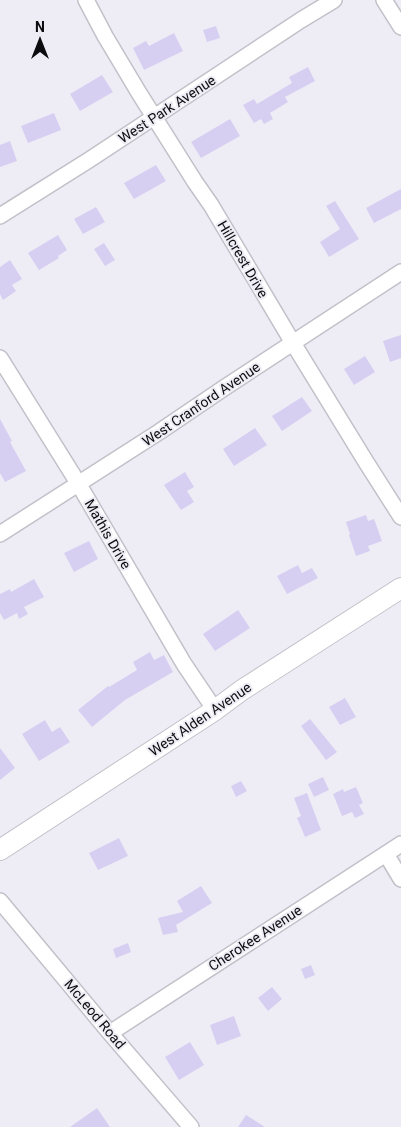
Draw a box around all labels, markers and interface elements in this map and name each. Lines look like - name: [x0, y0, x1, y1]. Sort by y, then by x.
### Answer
- north arrow: [15, 15, 65, 65]
- text: N: [35, 19, 45, 35]
- street label: West Park Avenue: [116, 72, 218, 146]
- street label: Hillcrest Drive: [214, 218, 272, 300]
- street label: West Cranford Avenue: [139, 359, 263, 449]
- street label: Mathis Drive: [82, 496, 134, 572]
- street label: West Alden Avenue: [146, 679, 254, 759]
- street label: Cherokee Avenue: [205, 902, 305, 974]
- street label: McLeod Road: [61, 976, 129, 1052]

